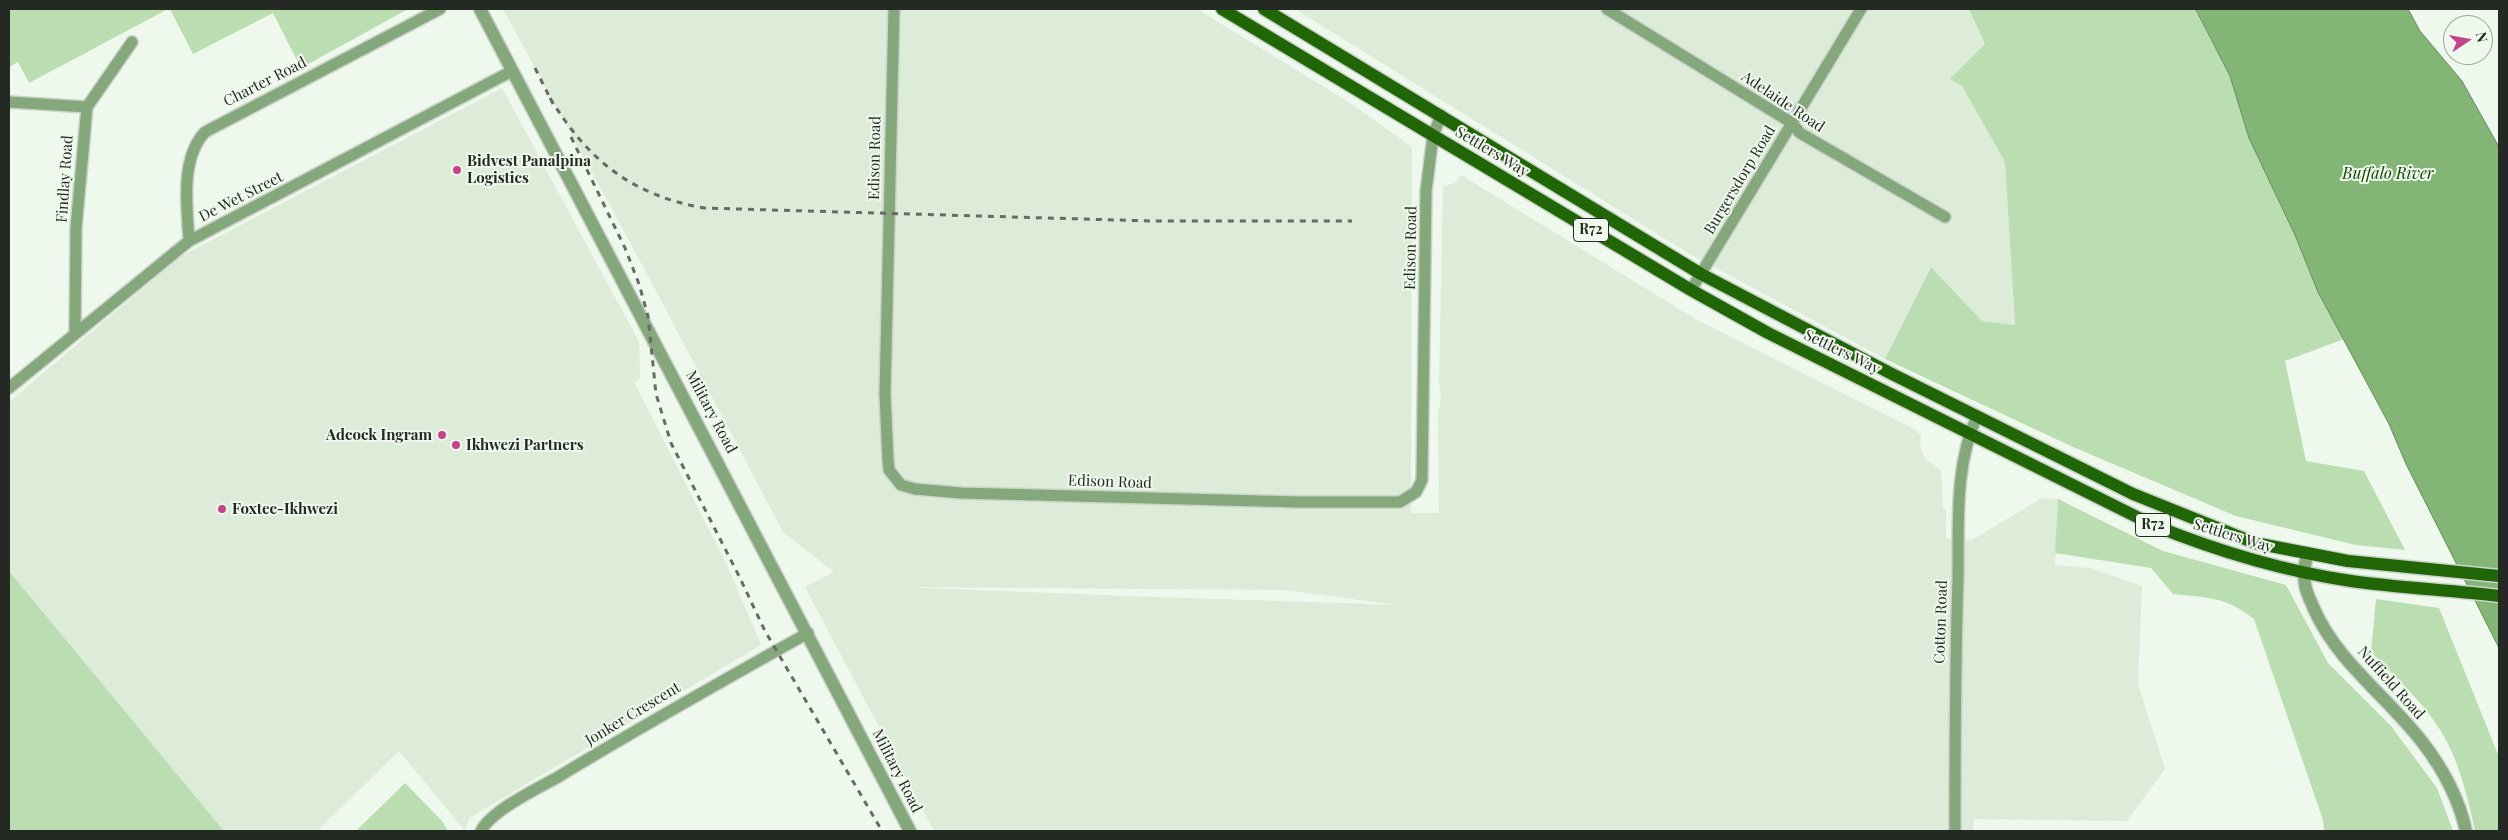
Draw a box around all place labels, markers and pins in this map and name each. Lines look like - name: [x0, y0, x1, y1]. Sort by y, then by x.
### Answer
- place label: Bidvest Panalpina Logistics: [467, 152, 591, 187]
- marker: Bidvest Panalpina Logistics: [451, 164, 463, 176]
- place label: Adcock Ingram: [326, 426, 432, 444]
- marker: Adcock Ingram: [436, 429, 448, 441]
- place label: Ikhwezi Partners: [466, 436, 584, 454]
- marker: Ikhwezi Partners: [450, 439, 462, 451]
- place label: Foxtec-Ikhwezi: [232, 500, 338, 518]
- marker: Foxtec-Ikhwezi: [216, 503, 228, 515]

